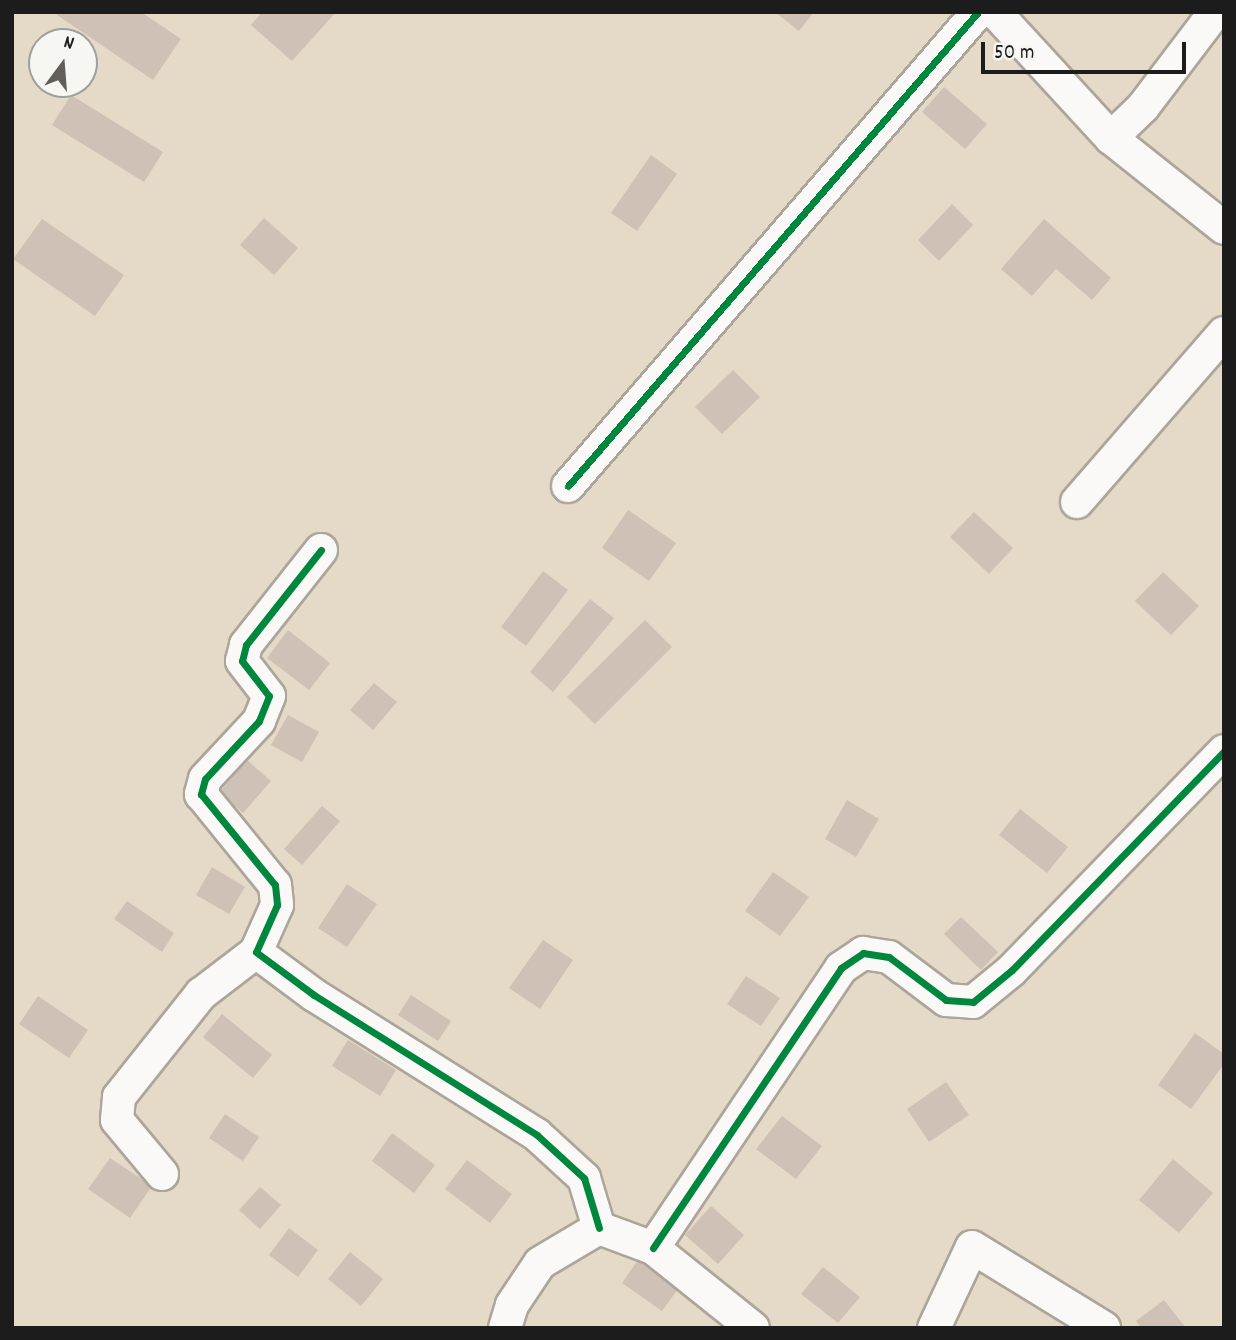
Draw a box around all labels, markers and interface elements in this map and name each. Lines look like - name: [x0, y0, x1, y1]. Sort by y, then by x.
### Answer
- north arrow: [28, 28, 98, 98]
- scale bar: [984, 28, 1189, 72]
- text: N: [60, 30, 77, 59]
- text: 50 m: [994, 39, 1034, 69]

